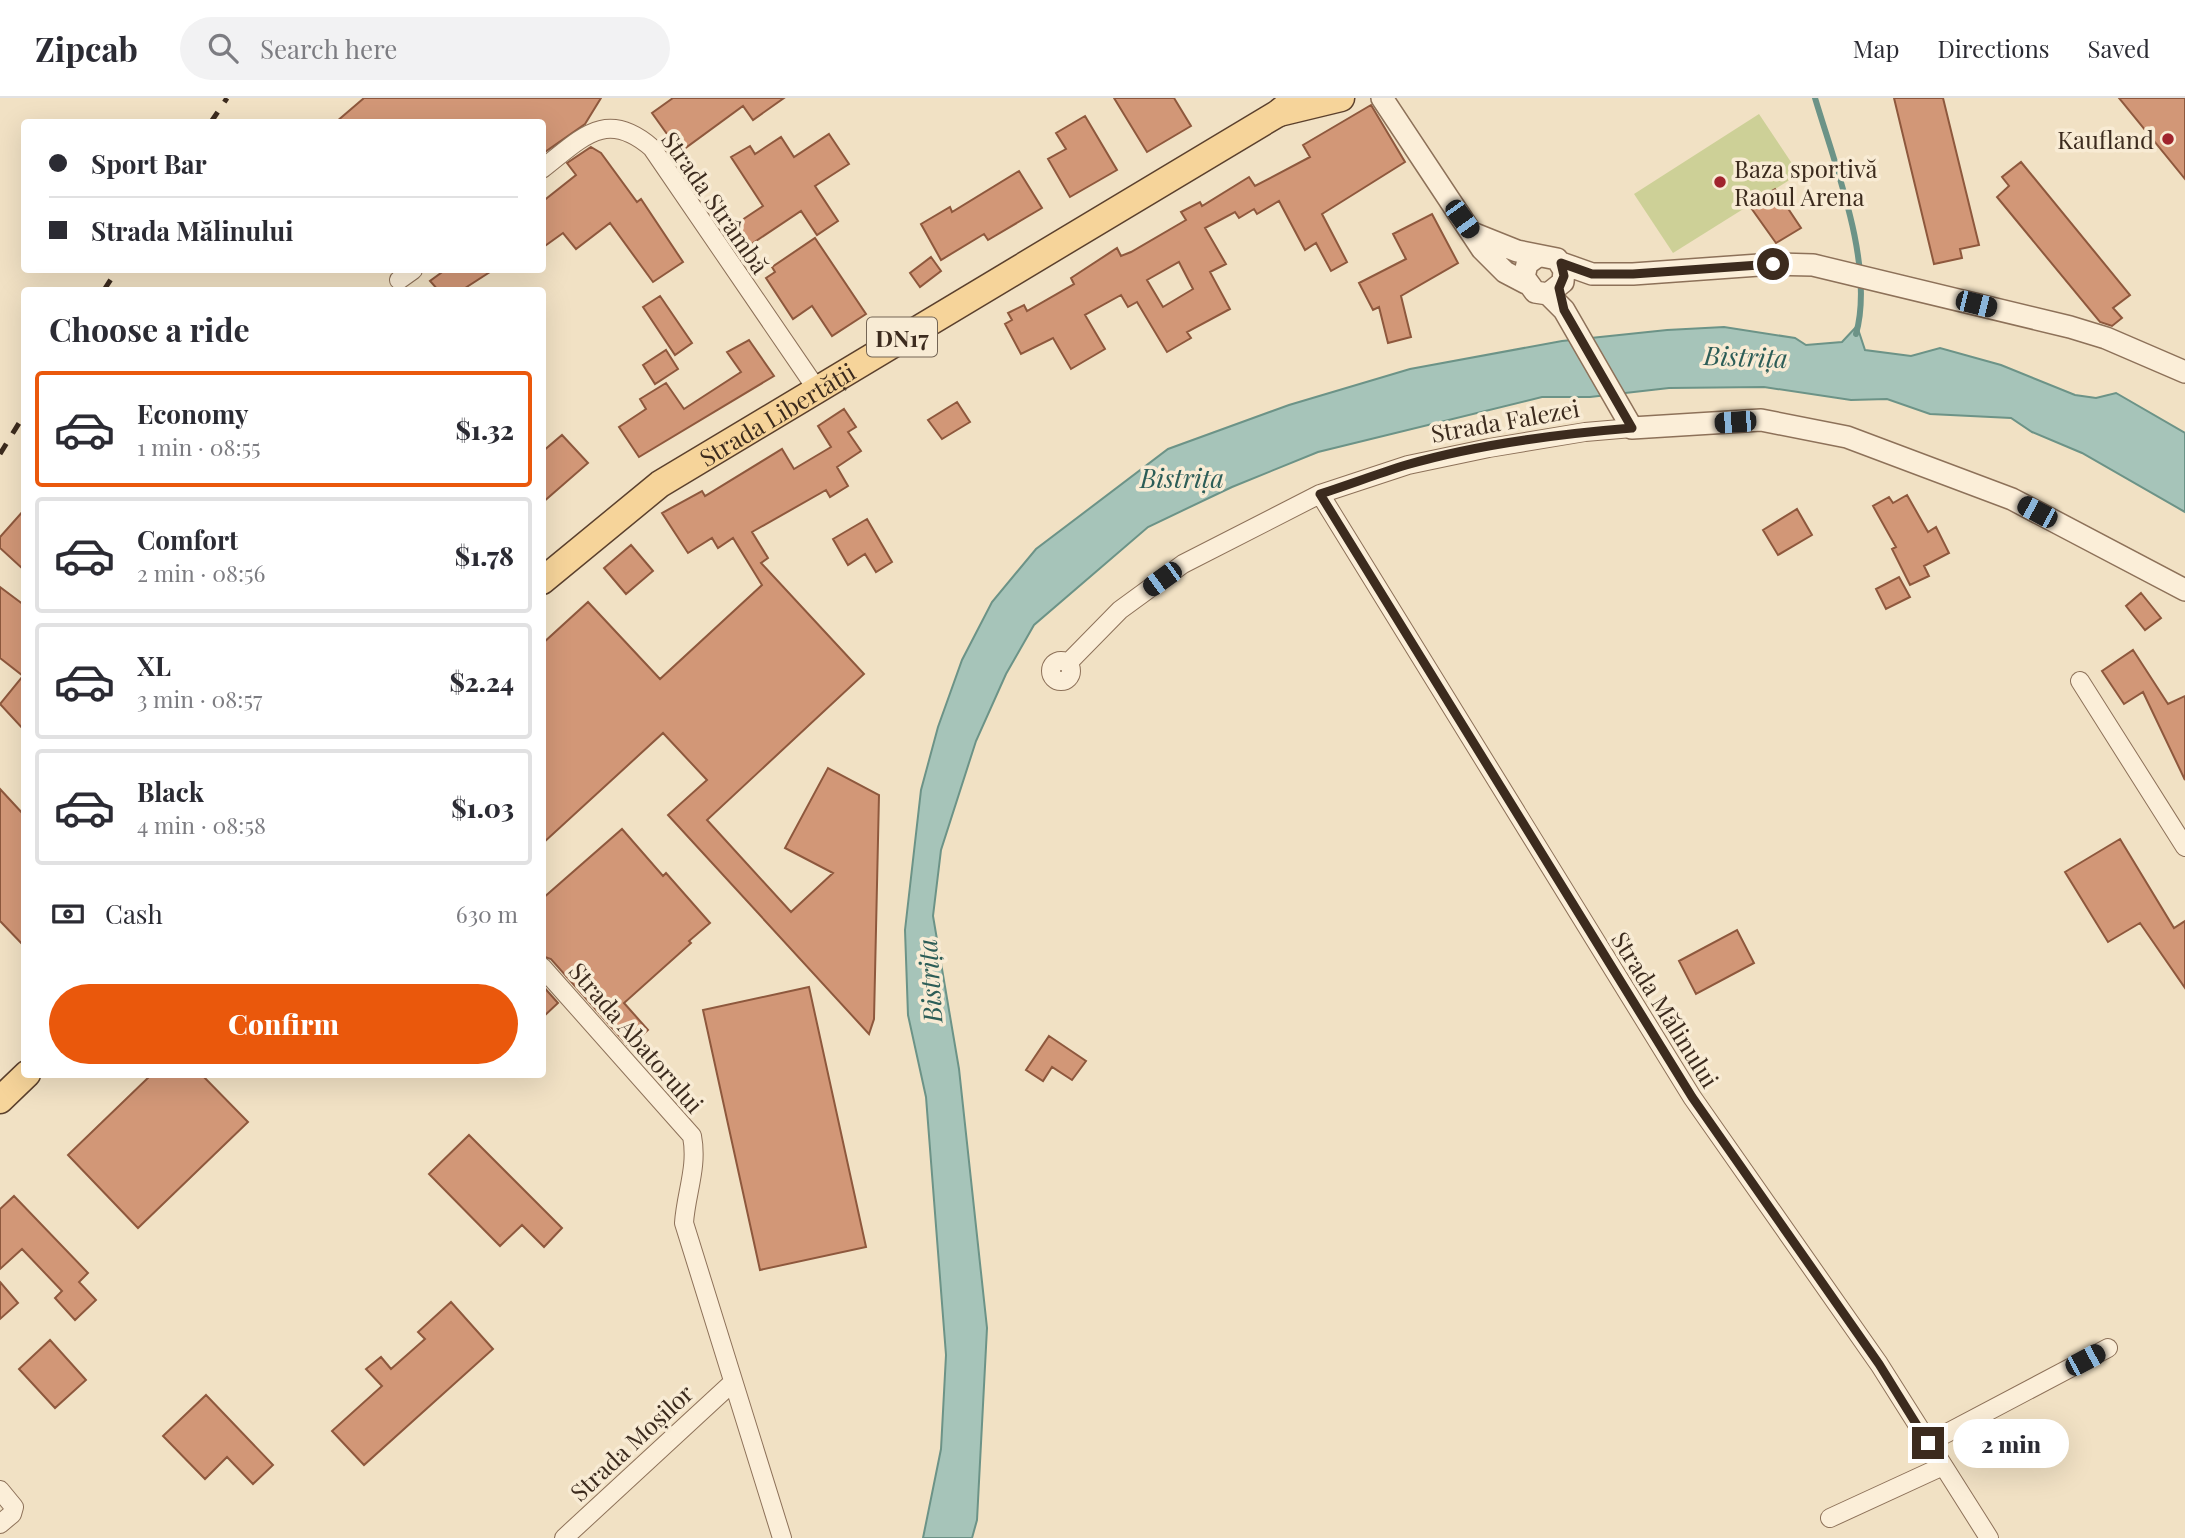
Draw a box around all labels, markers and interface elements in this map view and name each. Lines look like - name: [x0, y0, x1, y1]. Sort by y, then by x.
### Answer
- search box: [180, 17, 670, 80]
- text: Zipcab: [35, 26, 138, 70]
- icon: search: [204, 29, 242, 67]
- text: Search here: [260, 31, 397, 66]
- text: Map: [1853, 32, 1899, 64]
- text: Directions: [1937, 32, 2050, 64]
- text: Saved: [2088, 32, 2150, 64]
- place label: Kaufland: [2057, 123, 2154, 155]
- street label: Strada Strâmbă: [655, 125, 777, 279]
- marker: Kaufland: [2160, 131, 2176, 147]
- text: Sport Bar: [91, 146, 207, 181]
- place label: Baza sportivă Raoul Arena: [1734, 152, 1878, 212]
- marker: Baza sportivă Raoul Arena: [1712, 174, 1728, 190]
- car: [1442, 196, 1483, 242]
- text: Strada Mălinului: [91, 213, 293, 248]
- route start: [1757, 248, 1789, 280]
- car: [1954, 289, 1999, 319]
- text: Choose a ride: [49, 307, 250, 350]
- road number: DN17: [867, 318, 937, 356]
- water label: Bistrița: [1702, 337, 1789, 375]
- street label: Strada Libertății: [693, 355, 861, 473]
- street label: Strada Falezei: [1428, 391, 1582, 449]
- text: Economy: [137, 396, 248, 431]
- icon: car: [53, 398, 116, 461]
- car: [1714, 410, 1757, 434]
- text: $1.32: [455, 412, 514, 447]
- text: 1 min · 08:55: [137, 431, 261, 462]
- water label: Bistrița: [1139, 460, 1224, 495]
- car: [2014, 493, 2061, 531]
- text: Comfort: [137, 522, 238, 557]
- icon: car: [53, 524, 116, 587]
- text: $1.78: [455, 538, 514, 573]
- text: 2 min · 08:56: [137, 557, 265, 588]
- car: [1139, 558, 1186, 600]
- text: XL: [137, 648, 171, 683]
- icon: car: [53, 650, 116, 713]
- text: $2.24: [449, 664, 514, 699]
- text: 3 min · 08:57: [137, 683, 262, 714]
- text: Black: [137, 774, 204, 809]
- icon: car: [53, 776, 116, 839]
- text: $1.03: [451, 790, 514, 825]
- text: 4 min · 08:58: [137, 809, 266, 840]
- icon: cash: [49, 895, 87, 933]
- text: Cash: [105, 896, 163, 931]
- text: 630 m: [456, 898, 518, 929]
- street label: Strada Mălinului: [1605, 925, 1727, 1093]
- water label: Bistrița: [909, 938, 949, 1025]
- street label: Strada Abatorului: [563, 955, 711, 1119]
- button: Confirm: [49, 984, 518, 1064]
- car: [2062, 1341, 2109, 1379]
- street label: Strada Moșilor: [562, 1376, 700, 1507]
- callout: 2 min: [1952, 1418, 2068, 1468]
- route end: [1912, 1427, 1944, 1459]
- text: 2 min: [1981, 1428, 2041, 1459]

